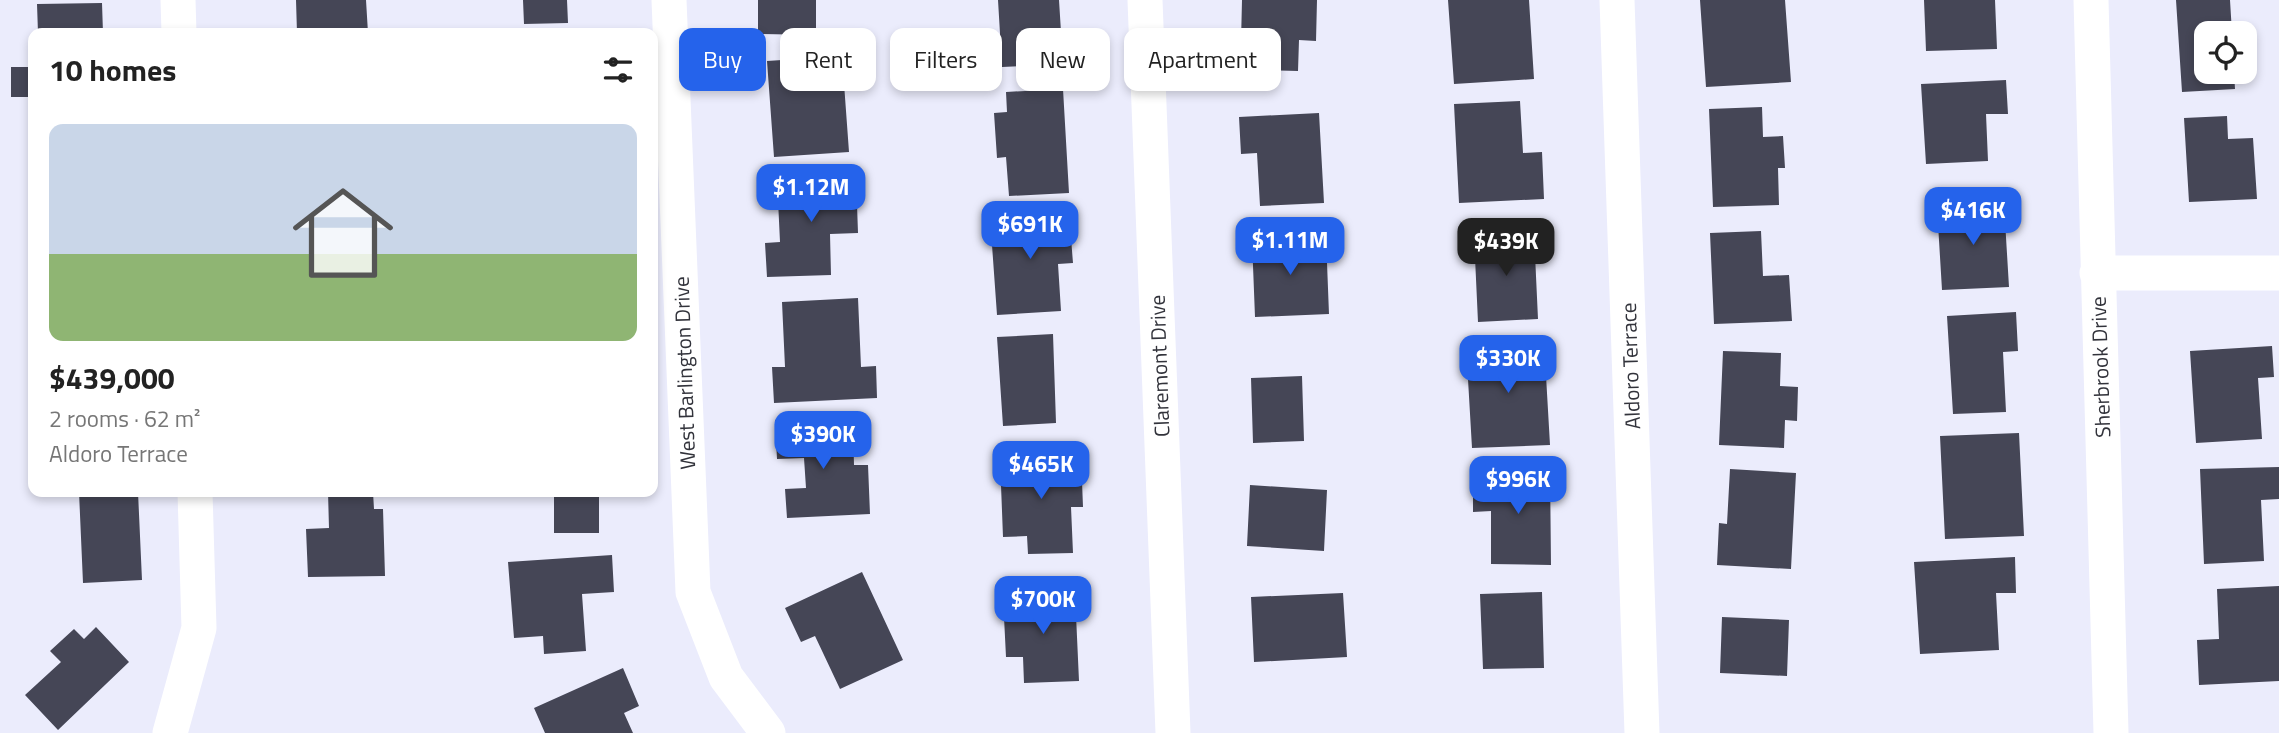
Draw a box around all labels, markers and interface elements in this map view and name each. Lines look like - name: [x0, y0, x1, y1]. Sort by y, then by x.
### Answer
- map controls: [2194, 21, 2257, 84]
- button: locate: [2194, 21, 2257, 84]
- chip: Buy: [679, 28, 766, 91]
- chip: Rent: [780, 28, 876, 91]
- chip: Filters: [890, 28, 1002, 91]
- chip: New: [1016, 28, 1110, 91]
- chip: Apartment: [1124, 28, 1281, 91]
- text: 10 homes: [49, 47, 176, 93]
- icon: filters: [599, 51, 637, 89]
- pin: $1.12M: [754, 164, 868, 224]
- text: $1.12M: [772, 169, 850, 204]
- icon: home: [280, 170, 406, 296]
- pin: $416K: [1924, 188, 2022, 247]
- text: $416K: [1940, 192, 2006, 227]
- pin: $691K: [981, 202, 1079, 261]
- text: $691K: [997, 206, 1063, 241]
- pin: $1.11M: [1233, 218, 1347, 277]
- pin: $439K: [1457, 218, 1555, 278]
- text: $1.11M: [1251, 222, 1329, 257]
- text: $439K: [1473, 223, 1539, 258]
- street label: West Barlington Drive: [665, 276, 703, 470]
- street label: Claremont Drive: [1141, 294, 1177, 438]
- street label: Sherbrook Drive: [2082, 296, 2118, 438]
- street label: Aldoro Terrace: [1612, 302, 1648, 430]
- pin: $330K: [1459, 336, 1557, 395]
- text: $330K: [1475, 340, 1541, 375]
- text: $439,000: [49, 355, 175, 401]
- text: 2 rooms · 62 m²: [49, 401, 200, 436]
- pin: $390K: [774, 412, 872, 471]
- text: $390K: [790, 416, 856, 451]
- text: Aldoro Terrace: [49, 436, 188, 471]
- pin: $465K: [992, 442, 1090, 501]
- text: $465K: [1008, 446, 1074, 481]
- pin: $996K: [1469, 456, 1567, 516]
- text: $996K: [1485, 461, 1551, 496]
- pin: $700K: [994, 576, 1092, 636]
- text: $700K: [1010, 581, 1076, 616]

